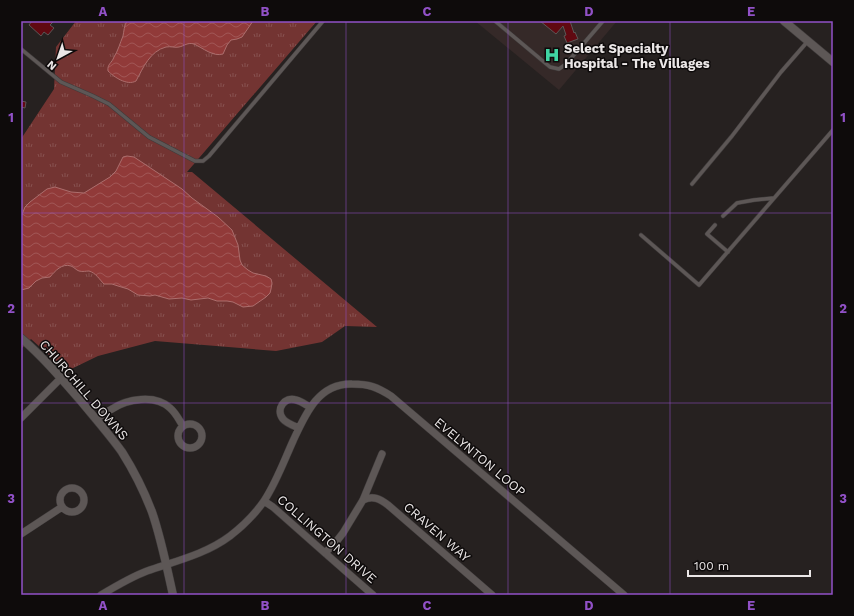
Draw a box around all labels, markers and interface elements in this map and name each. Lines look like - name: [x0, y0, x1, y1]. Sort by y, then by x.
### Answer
- text: A: [99, 4, 108, 19]
- text: B: [261, 4, 270, 19]
- text: C: [423, 4, 432, 19]
- text: D: [584, 4, 594, 19]
- text: E: [747, 4, 755, 19]
- north arrow: [38, 38, 78, 78]
- place label: Select Specialty Hospital - The Villages: [564, 41, 710, 71]
- hospital icon: Select Specialty Hospital - The Villages: [543, 46, 561, 64]
- text: N: [45, 58, 59, 73]
- text: 1: [8, 110, 14, 125]
- text: 1: [840, 110, 846, 125]
- text: 2: [7, 301, 15, 316]
- text: 2: [839, 301, 847, 316]
- street label: CHURCHILL DOWNS: [37, 337, 131, 443]
- street label: EVELYNTON LOOP: [431, 415, 529, 499]
- text: 3: [7, 491, 15, 506]
- text: 3: [839, 491, 847, 506]
- street label: COLLINGTON DRIVE: [274, 492, 380, 586]
- street label: CRAVEN WAY: [401, 499, 474, 565]
- scale bar: [688, 552, 810, 578]
- text: 100 m: [694, 559, 729, 573]
- text: A: [99, 598, 108, 613]
- text: B: [261, 598, 270, 613]
- text: C: [423, 598, 432, 613]
- text: D: [584, 598, 594, 613]
- text: E: [747, 598, 755, 613]

